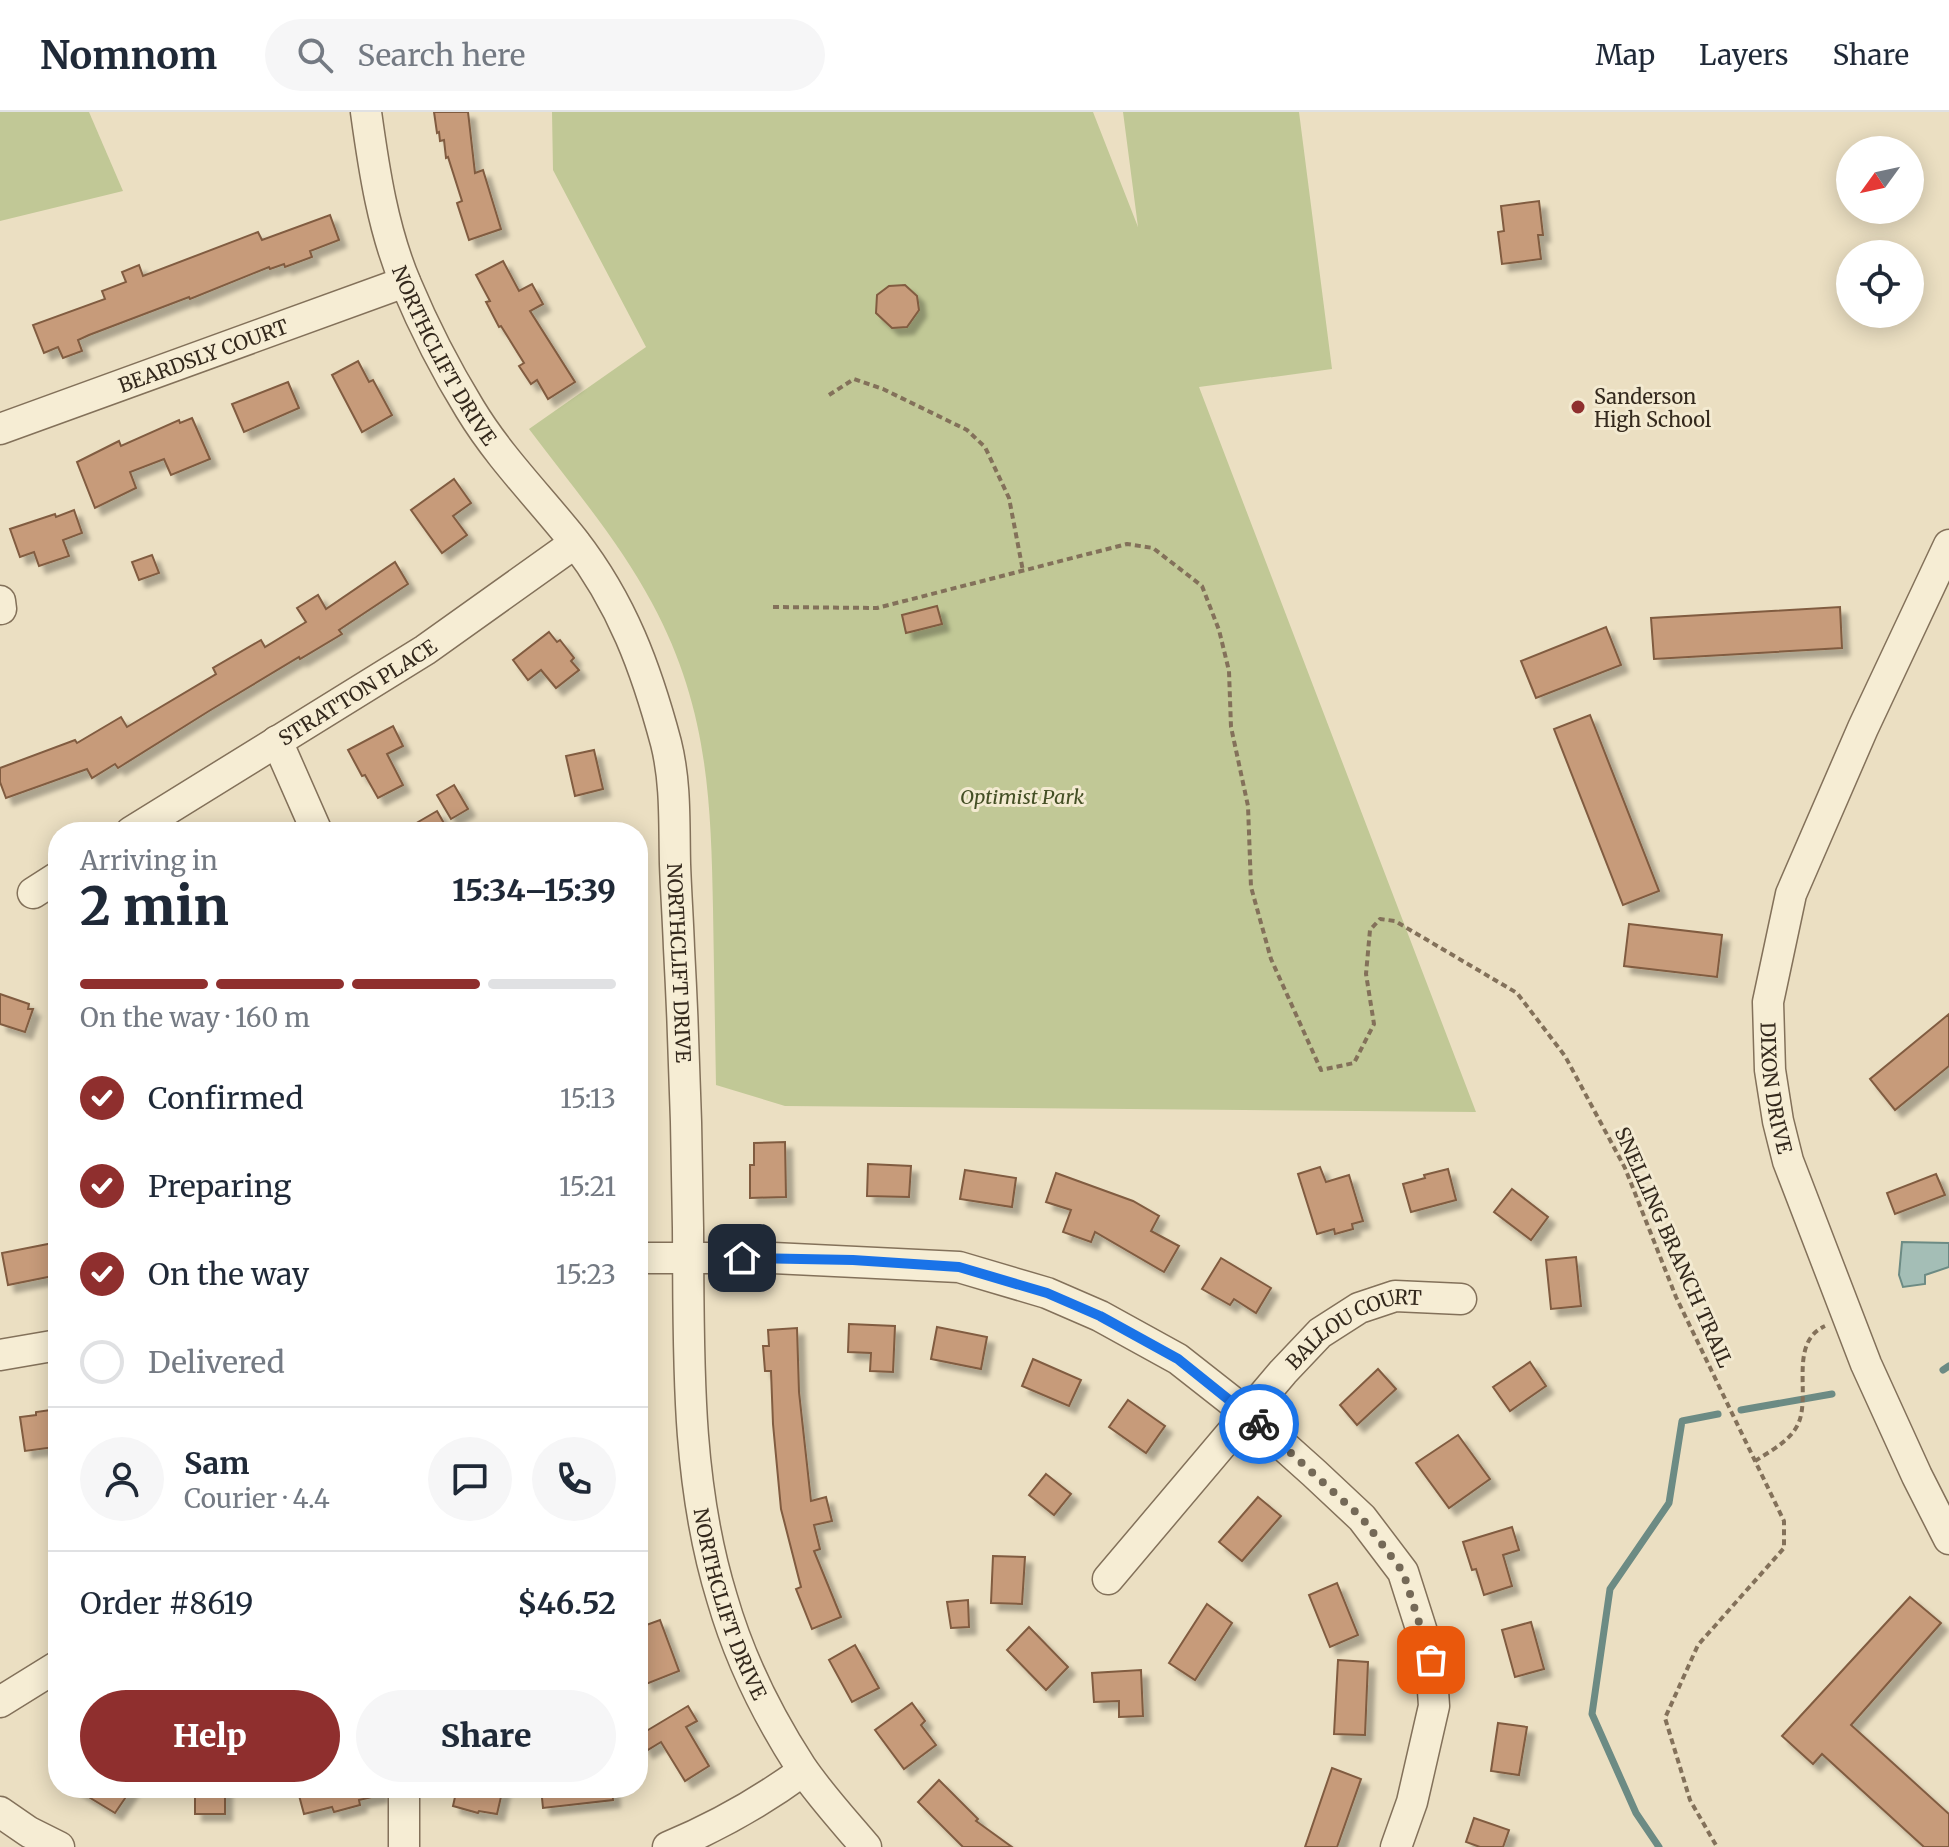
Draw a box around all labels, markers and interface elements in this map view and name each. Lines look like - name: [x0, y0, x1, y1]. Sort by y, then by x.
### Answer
- search box: [265, 19, 825, 91]
- text: Nomnom: [40, 32, 217, 79]
- icon: search: [293, 33, 337, 77]
- text: Search here: [357, 36, 525, 74]
- text: Map: [1595, 37, 1655, 73]
- text: Layers: [1699, 37, 1788, 73]
- text: Share: [1832, 37, 1909, 73]
- north arrow: [1836, 136, 1924, 224]
- map controls: [1836, 136, 1924, 328]
- button: locate: [1836, 240, 1924, 328]
- street label: NORTHCLIFT DRIVE: [387, 262, 503, 450]
- street label: BEARDSLY COURT: [115, 313, 292, 398]
- place label: Sanderson High School: [1594, 384, 1711, 432]
- marker: Sanderson High School: [1569, 398, 1587, 416]
- street label: STRATTON PLACE: [273, 633, 441, 750]
- park label: Optimist Park: [960, 784, 1084, 809]
- text: Arriving in: [80, 844, 218, 877]
- street label: NORTHCLIFT DRIVE: [662, 863, 697, 1063]
- text: 15:34–15:39: [452, 871, 616, 909]
- text: 2 min: [80, 874, 229, 939]
- text: On the way · 160 m: [80, 1001, 310, 1034]
- street label: DIXON DRIVE: [1756, 1022, 1798, 1157]
- icon: check: [80, 1076, 124, 1120]
- text: Confirmed: [148, 1079, 303, 1117]
- text: 15:13: [560, 1082, 616, 1115]
- street label: SNELLING BRANCH TRAIL: [1610, 1123, 1739, 1372]
- icon: check: [80, 1164, 124, 1208]
- text: Preparing: [148, 1167, 291, 1205]
- text: 15:21: [559, 1170, 616, 1203]
- pin: [708, 1224, 776, 1292]
- icon: home: [720, 1236, 764, 1280]
- icon: check: [80, 1252, 124, 1296]
- text: On the way: [148, 1255, 309, 1293]
- text: 15:23: [556, 1258, 616, 1291]
- street label: BALLOU COURT: [1280, 1283, 1422, 1374]
- text: Delivered: [148, 1343, 285, 1381]
- courier: [1219, 1384, 1299, 1464]
- icon: bike: [1237, 1402, 1281, 1446]
- button: person: [80, 1437, 164, 1521]
- button: chat: [428, 1437, 512, 1521]
- button: phone: [532, 1437, 616, 1521]
- text: Sam: [184, 1444, 249, 1482]
- text: Courier · 4.4: [184, 1482, 330, 1515]
- street label: NORTHCLIFT DRIVE: [689, 1506, 773, 1704]
- text: Order #8619: [80, 1584, 254, 1622]
- text: $46.52: [517, 1584, 616, 1622]
- pin: [1397, 1626, 1465, 1694]
- icon: bag: [1409, 1638, 1453, 1682]
- button: Help: [80, 1690, 340, 1782]
- button: Share: [356, 1690, 616, 1782]

